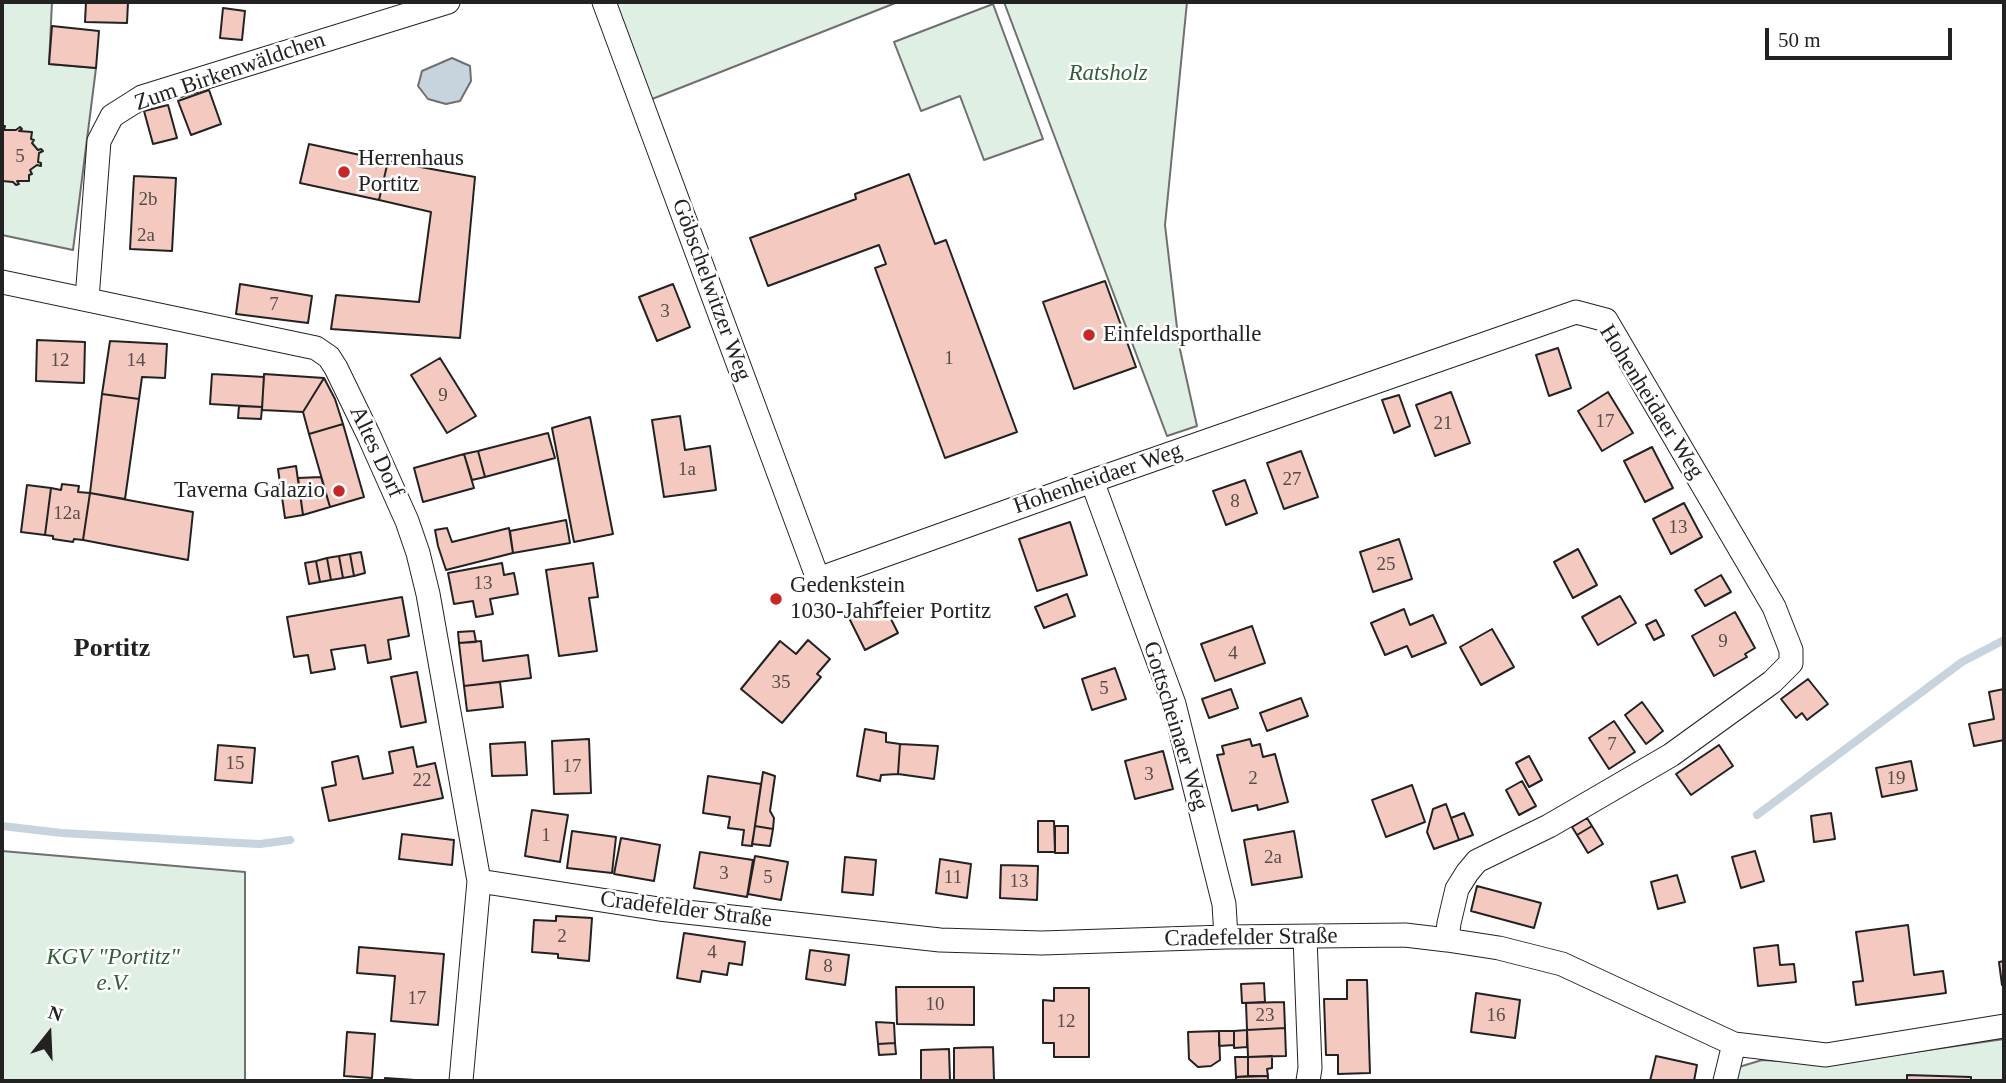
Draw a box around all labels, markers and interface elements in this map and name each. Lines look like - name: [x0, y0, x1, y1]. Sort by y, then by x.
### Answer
- scale bar: [1768, 14, 1955, 58]
- street label: Zum Birkenwäldchen: [131, 26, 329, 118]
- text: 50 m: [1778, 28, 1821, 52]
- park label: Ratsholz: [1068, 60, 1148, 88]
- place label: Herrenhaus Portitz: [358, 145, 464, 199]
- house number: 5: [15, 146, 25, 168]
- marker: Herrenhaus Portitz: [336, 164, 352, 180]
- house number: 2b: [138, 189, 158, 211]
- street label: Göbschelwitzer Weg: [665, 195, 757, 385]
- house number: 2a: [137, 225, 155, 247]
- house number: 7: [269, 294, 279, 316]
- house number: 3: [660, 301, 670, 323]
- street label: Hohenheidaer Weg: [1593, 320, 1709, 484]
- place label: Einfeldsporthalle: [1103, 321, 1261, 349]
- marker: Einfeldsporthalle: [1081, 327, 1097, 343]
- house number: 1: [944, 348, 954, 370]
- house number: 12: [50, 350, 70, 372]
- house number: 14: [126, 350, 146, 372]
- house number: 9: [438, 385, 448, 407]
- street label: Altes Dorf: [343, 402, 409, 502]
- house number: 17: [1596, 411, 1614, 433]
- house number: 21: [1434, 413, 1452, 435]
- street label: Hohenheidaer Weg: [1010, 437, 1186, 521]
- house number: 1a: [678, 459, 696, 481]
- house number: 27: [1282, 469, 1302, 491]
- place label: Taverna Galazio: [174, 477, 325, 505]
- marker: Taverna Galazio: [331, 483, 347, 499]
- house number: 8: [1230, 491, 1240, 513]
- house number: 12a: [53, 503, 81, 525]
- house number: 13: [1668, 517, 1688, 539]
- house number: 25: [1376, 554, 1396, 576]
- place label: Gedenkstein 1030-Jahrfeier Portitz: [790, 572, 991, 626]
- house number: 13: [474, 573, 492, 595]
- marker: Gedenkstein 1030-Jahrfeier Portitz: [768, 591, 784, 607]
- house number: 9: [1718, 631, 1728, 653]
- district label: Portitz: [74, 633, 150, 665]
- street label: Gottscheinaer Weg: [1136, 638, 1214, 814]
- house number: 4: [1228, 643, 1238, 665]
- house number: 35: [772, 672, 790, 694]
- house number: 5: [1099, 678, 1109, 700]
- house number: 7: [1607, 734, 1617, 756]
- house number: 15: [226, 753, 244, 775]
- house number: 17: [562, 756, 582, 778]
- house number: 3: [1144, 764, 1154, 786]
- house number: 2: [1248, 768, 1258, 790]
- house number: 19: [1886, 768, 1905, 790]
- house number: 22: [412, 770, 432, 792]
- house number: 1: [541, 825, 551, 847]
- house number: 2a: [1264, 847, 1282, 869]
- house number: 3: [719, 863, 729, 885]
- house number: 5: [763, 867, 773, 889]
- house number: 11: [944, 867, 962, 889]
- house number: 13: [1010, 871, 1028, 893]
- street label: Cradefelder Straße: [598, 886, 774, 934]
- street label: Cradefelder Straße: [1164, 923, 1338, 953]
- house number: 2: [557, 926, 567, 948]
- house number: 4: [707, 942, 717, 964]
- park label: KGV "Portitz" e.V.: [46, 944, 180, 998]
- house number: 8: [823, 956, 833, 978]
- house number: 17: [408, 988, 426, 1010]
- house number: 10: [926, 994, 945, 1016]
- north arrow: [14, 999, 84, 1069]
- text: N: [46, 1001, 65, 1026]
- house number: 23: [1256, 1005, 1274, 1027]
- house number: 16: [1486, 1005, 1506, 1027]
- house number: 12: [1056, 1011, 1076, 1033]

